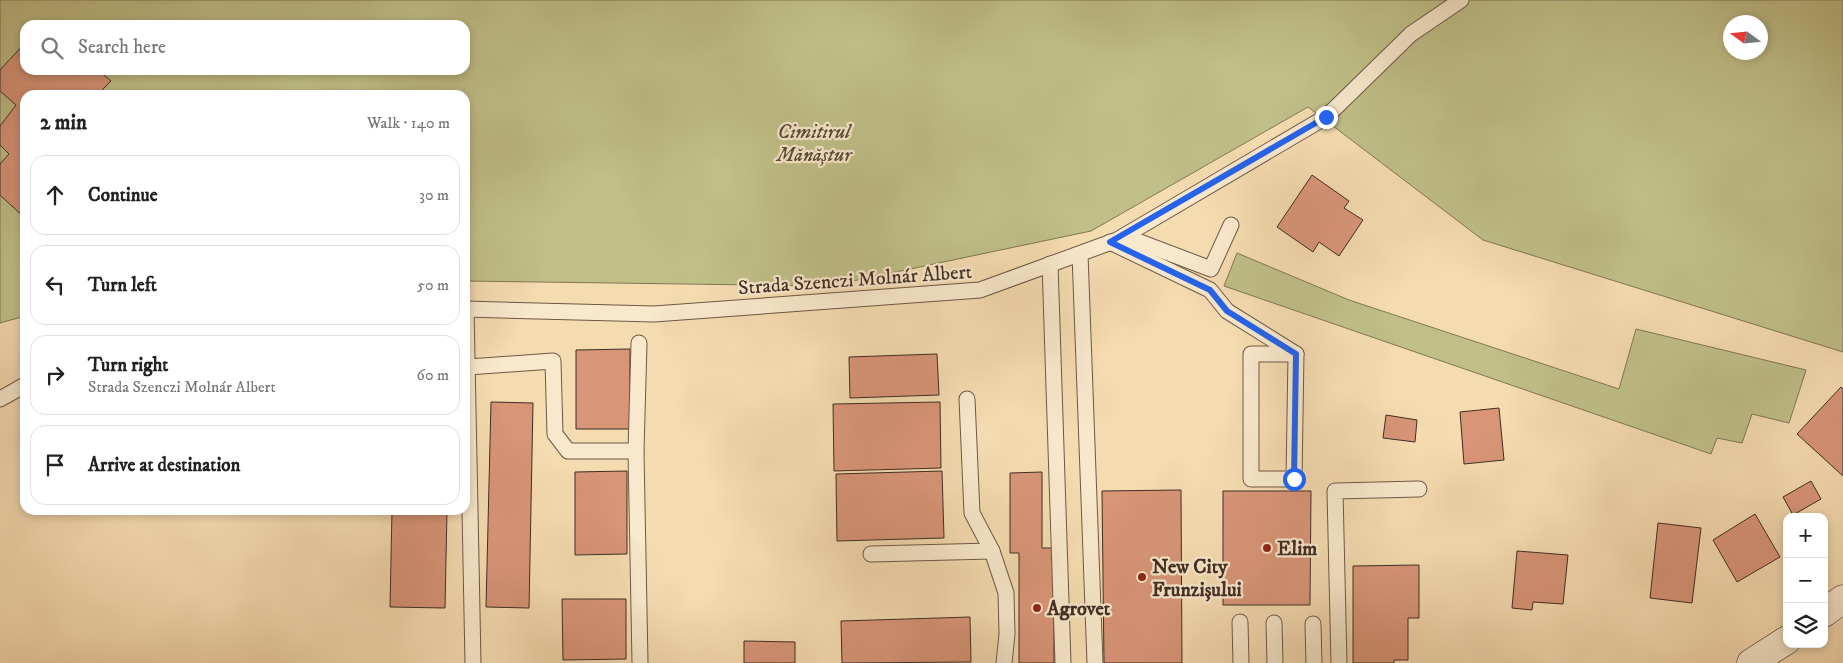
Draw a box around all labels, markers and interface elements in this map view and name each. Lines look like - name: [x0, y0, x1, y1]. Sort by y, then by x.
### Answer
- north arrow: [1723, 15, 1768, 60]
- search box: [20, 20, 470, 75]
- icon: search: [38, 34, 66, 62]
- text: Search here: [78, 36, 166, 59]
- route end: [1315, 106, 1338, 129]
- text: 2 min: [40, 110, 87, 136]
- text: Walk · 140 m: [367, 113, 450, 133]
- park label: Cimitirul Mănăștur: [775, 120, 853, 168]
- icon: ahead: [41, 181, 69, 209]
- text: Continue: [88, 184, 158, 207]
- text: 30 m: [419, 185, 449, 205]
- street label: Strada Szenczi Molnár Albert: [737, 260, 973, 301]
- icon: left: [41, 271, 69, 299]
- text: Turn left: [88, 274, 157, 297]
- text: 50 m: [417, 275, 449, 295]
- text: Turn right: [88, 354, 168, 377]
- icon: right: [41, 361, 69, 389]
- text: 60 m: [417, 365, 449, 385]
- text: Strada Szenczi Molnár Albert: [88, 377, 276, 397]
- icon: arrive: [41, 451, 69, 479]
- text: Arrive at destination: [88, 454, 240, 477]
- route start: [1283, 468, 1306, 491]
- map controls: [1783, 513, 1828, 648]
- button: +: [1783, 513, 1828, 558]
- place label: Elim: [1277, 537, 1317, 562]
- marker: Elim: [1261, 542, 1273, 554]
- place label: New City Frunzișului: [1152, 555, 1242, 603]
- button: −: [1783, 558, 1828, 603]
- marker: New City Frunzișului: [1136, 571, 1148, 583]
- place label: Agrovet: [1046, 597, 1111, 622]
- marker: Agrovet: [1031, 602, 1043, 614]
- button: layers: [1783, 603, 1828, 648]

